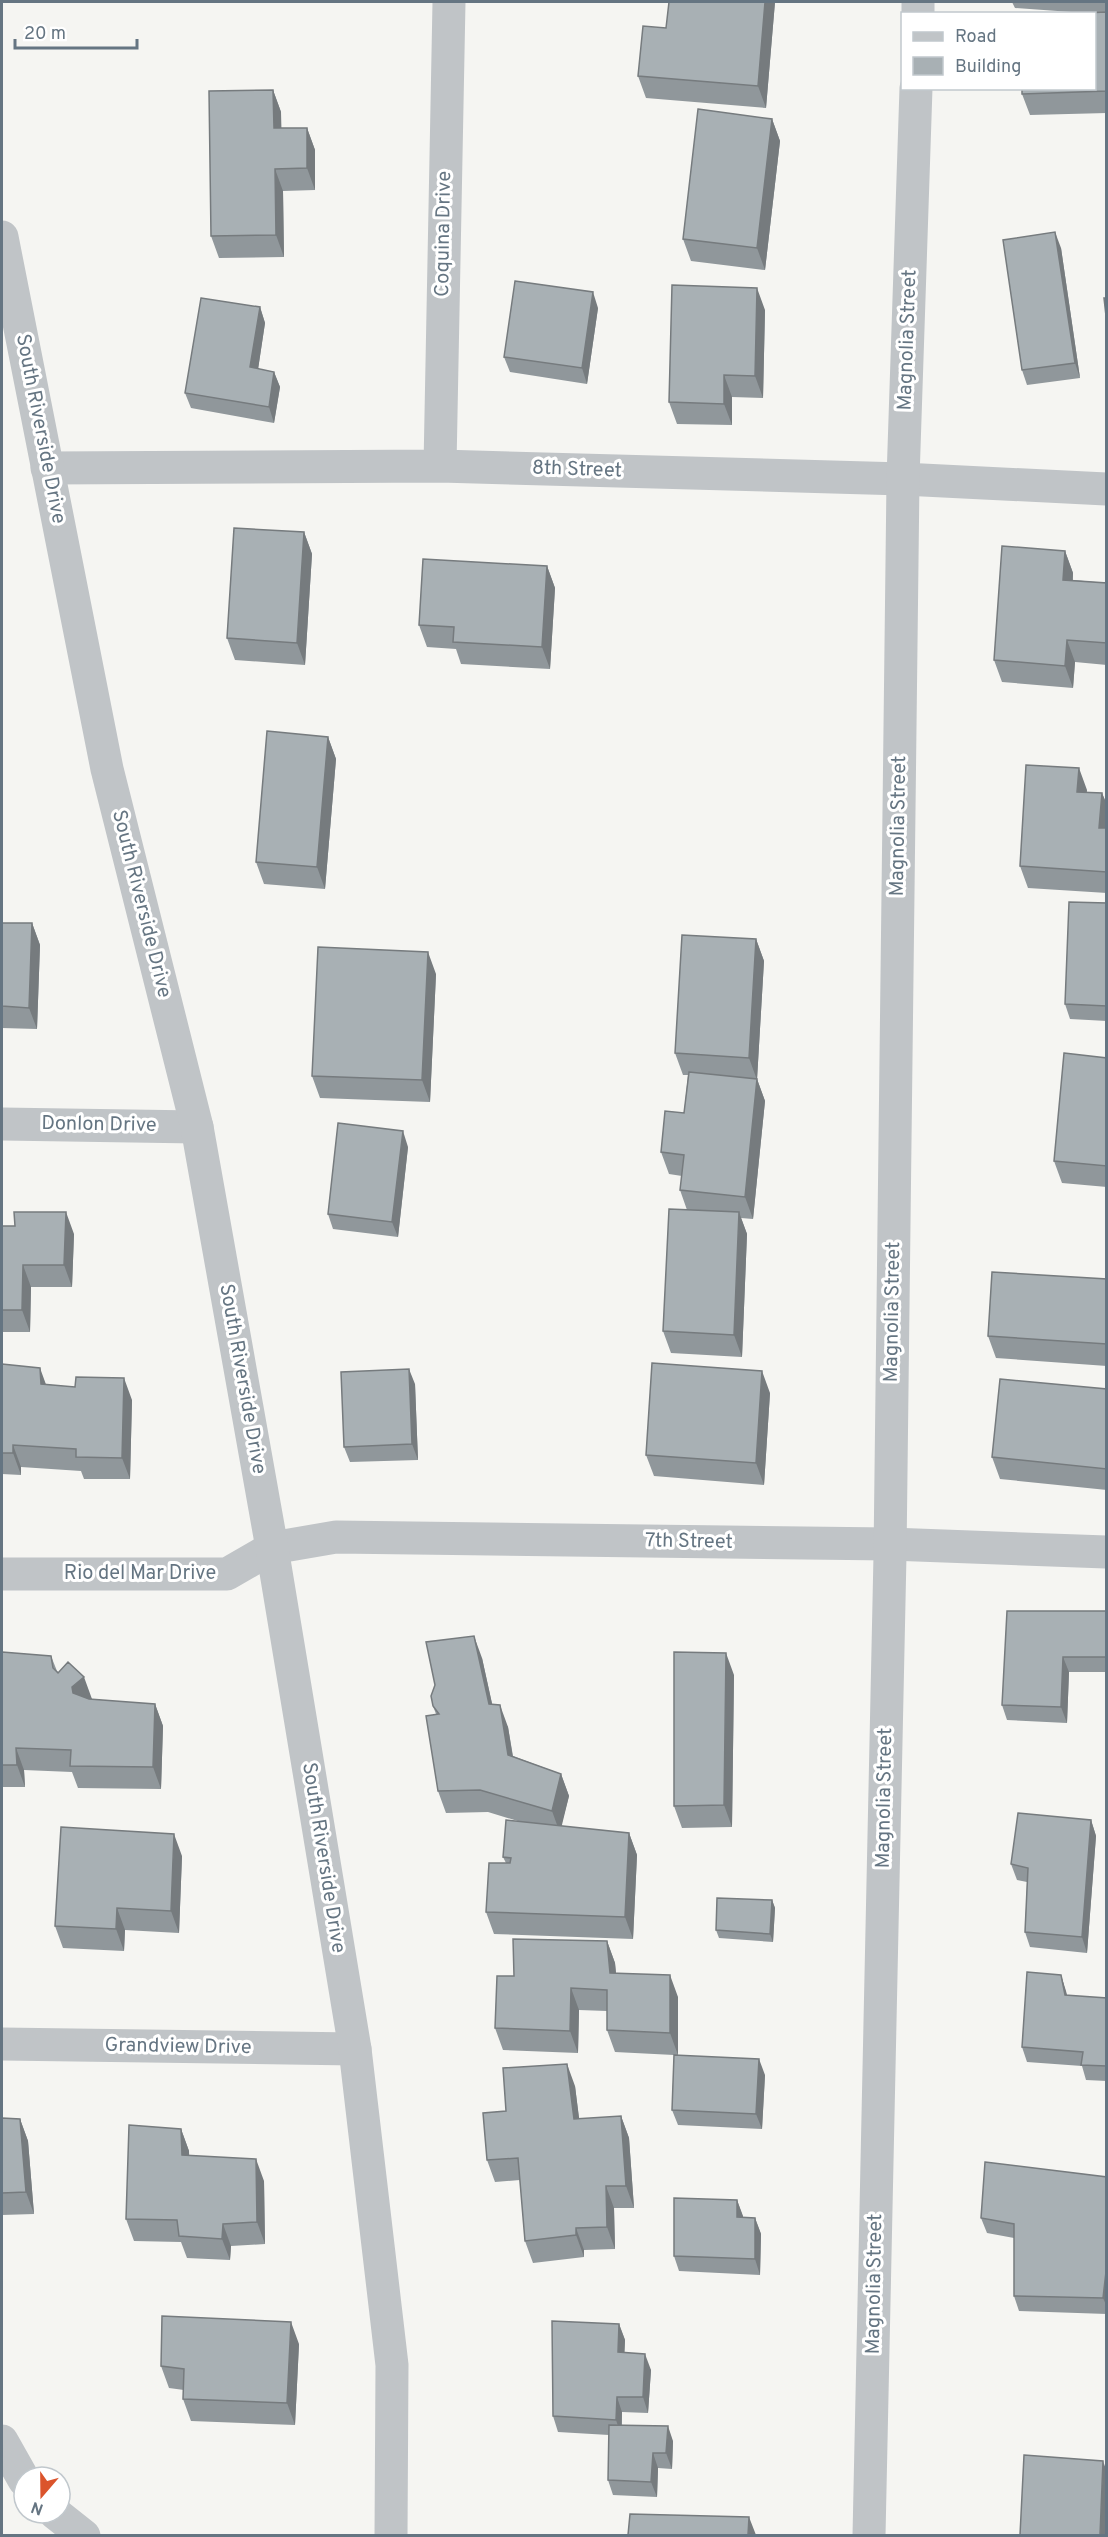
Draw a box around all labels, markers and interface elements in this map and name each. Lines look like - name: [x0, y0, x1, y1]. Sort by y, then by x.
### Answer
- scale bar: [15, 12, 136, 50]
- legend: [901, 12, 1096, 90]
- text: 20 m: [24, 23, 66, 46]
- text: Road: [955, 26, 997, 49]
- text: Building: [955, 56, 1021, 79]
- street label: Coquina Drive: [430, 171, 458, 297]
- street label: Magnolia Street: [893, 269, 923, 411]
- street label: South Riverside Drive: [9, 332, 71, 526]
- street label: 8th Street: [532, 455, 622, 485]
- street label: Magnolia Street: [885, 755, 913, 897]
- street label: South Riverside Drive: [105, 807, 177, 1001]
- street label: Donlon Drive: [41, 1111, 157, 1139]
- street label: Magnolia Street: [879, 1241, 907, 1383]
- street label: South Riverside Drive: [212, 1282, 272, 1476]
- street label: 7th Street: [645, 1528, 733, 1556]
- street label: Rio del Mar Drive: [64, 1561, 216, 1587]
- street label: Magnolia Street: [871, 1727, 899, 1869]
- street label: South Riverside Drive: [295, 1761, 351, 1955]
- street label: Grandview Drive: [104, 2033, 252, 2061]
- street label: Magnolia Street: [861, 2213, 889, 2355]
- north arrow: [12, 2465, 72, 2525]
- text: N: [29, 2496, 46, 2519]

